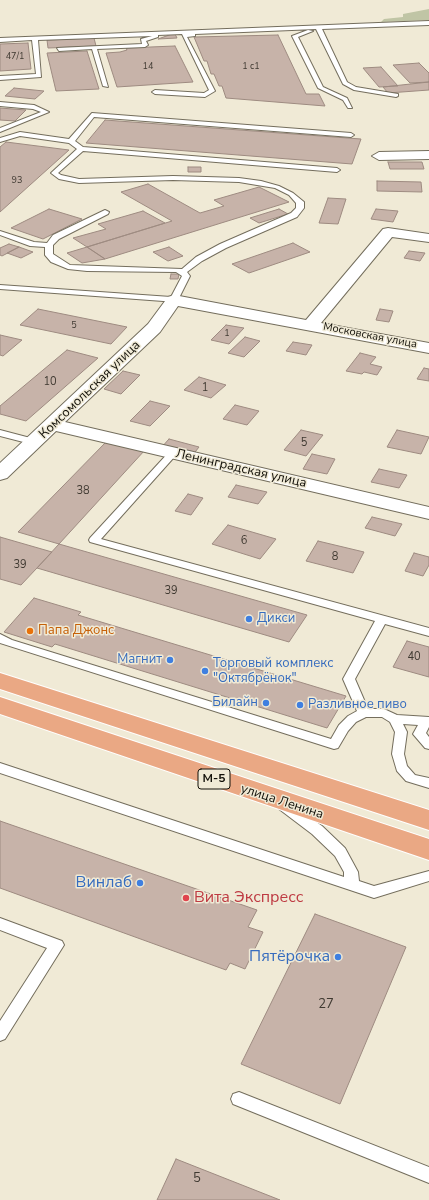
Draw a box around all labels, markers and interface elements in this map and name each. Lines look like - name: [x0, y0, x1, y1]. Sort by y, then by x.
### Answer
- house number: 47/1: [6, 52, 24, 62]
- house number: 14: [143, 62, 153, 72]
- house number: 1 с1: [242, 62, 260, 72]
- house number: 93: [12, 176, 22, 186]
- street label: Московская улица: [322, 320, 418, 352]
- house number: 5: [71, 321, 77, 331]
- house number: 1: [224, 329, 230, 339]
- street label: Комсомольская улица: [36, 338, 144, 442]
- house number: 10: [43, 375, 57, 389]
- house number: 1: [202, 381, 208, 395]
- house number: 5: [301, 436, 307, 450]
- street label: Ленинградская улица: [174, 446, 308, 492]
- house number: 38: [76, 484, 90, 498]
- house number: 6: [241, 534, 247, 548]
- house number: 8: [332, 550, 338, 564]
- house number: 39: [13, 558, 27, 572]
- house number: 39: [164, 584, 178, 598]
- place label: Дикси: [257, 611, 295, 627]
- marker: Дикси: [244, 614, 254, 624]
- place label: Папа Джонс: [38, 623, 114, 639]
- marker: Папа Джонс: [25, 626, 35, 636]
- house number: 40: [407, 650, 421, 664]
- place label: Магнит: [117, 652, 162, 668]
- marker: Магнит: [165, 655, 175, 665]
- place label: Торговый комплекс "Октябрёнок": [213, 656, 333, 687]
- marker: Торговый комплекс "Октябрёнок": [200, 666, 210, 676]
- place label: Билайн: [212, 695, 258, 711]
- place label: Разливное пиво: [308, 697, 407, 713]
- marker: Билайн: [261, 698, 271, 708]
- marker: Разливное пиво: [295, 700, 305, 710]
- road number: М-5: [198, 769, 230, 789]
- street label: улица Ленина: [239, 781, 325, 823]
- place label: Винлаб: [76, 873, 132, 893]
- marker: Винлаб: [135, 878, 145, 888]
- place label: Вита Экспресс: [194, 888, 303, 908]
- marker: Вита Экспресс: [181, 893, 191, 903]
- place label: Пятёрочка: [249, 947, 330, 967]
- marker: Пятёрочка: [333, 952, 343, 962]
- house number: 27: [318, 997, 334, 1013]
- house number: 5: [193, 1171, 201, 1187]

